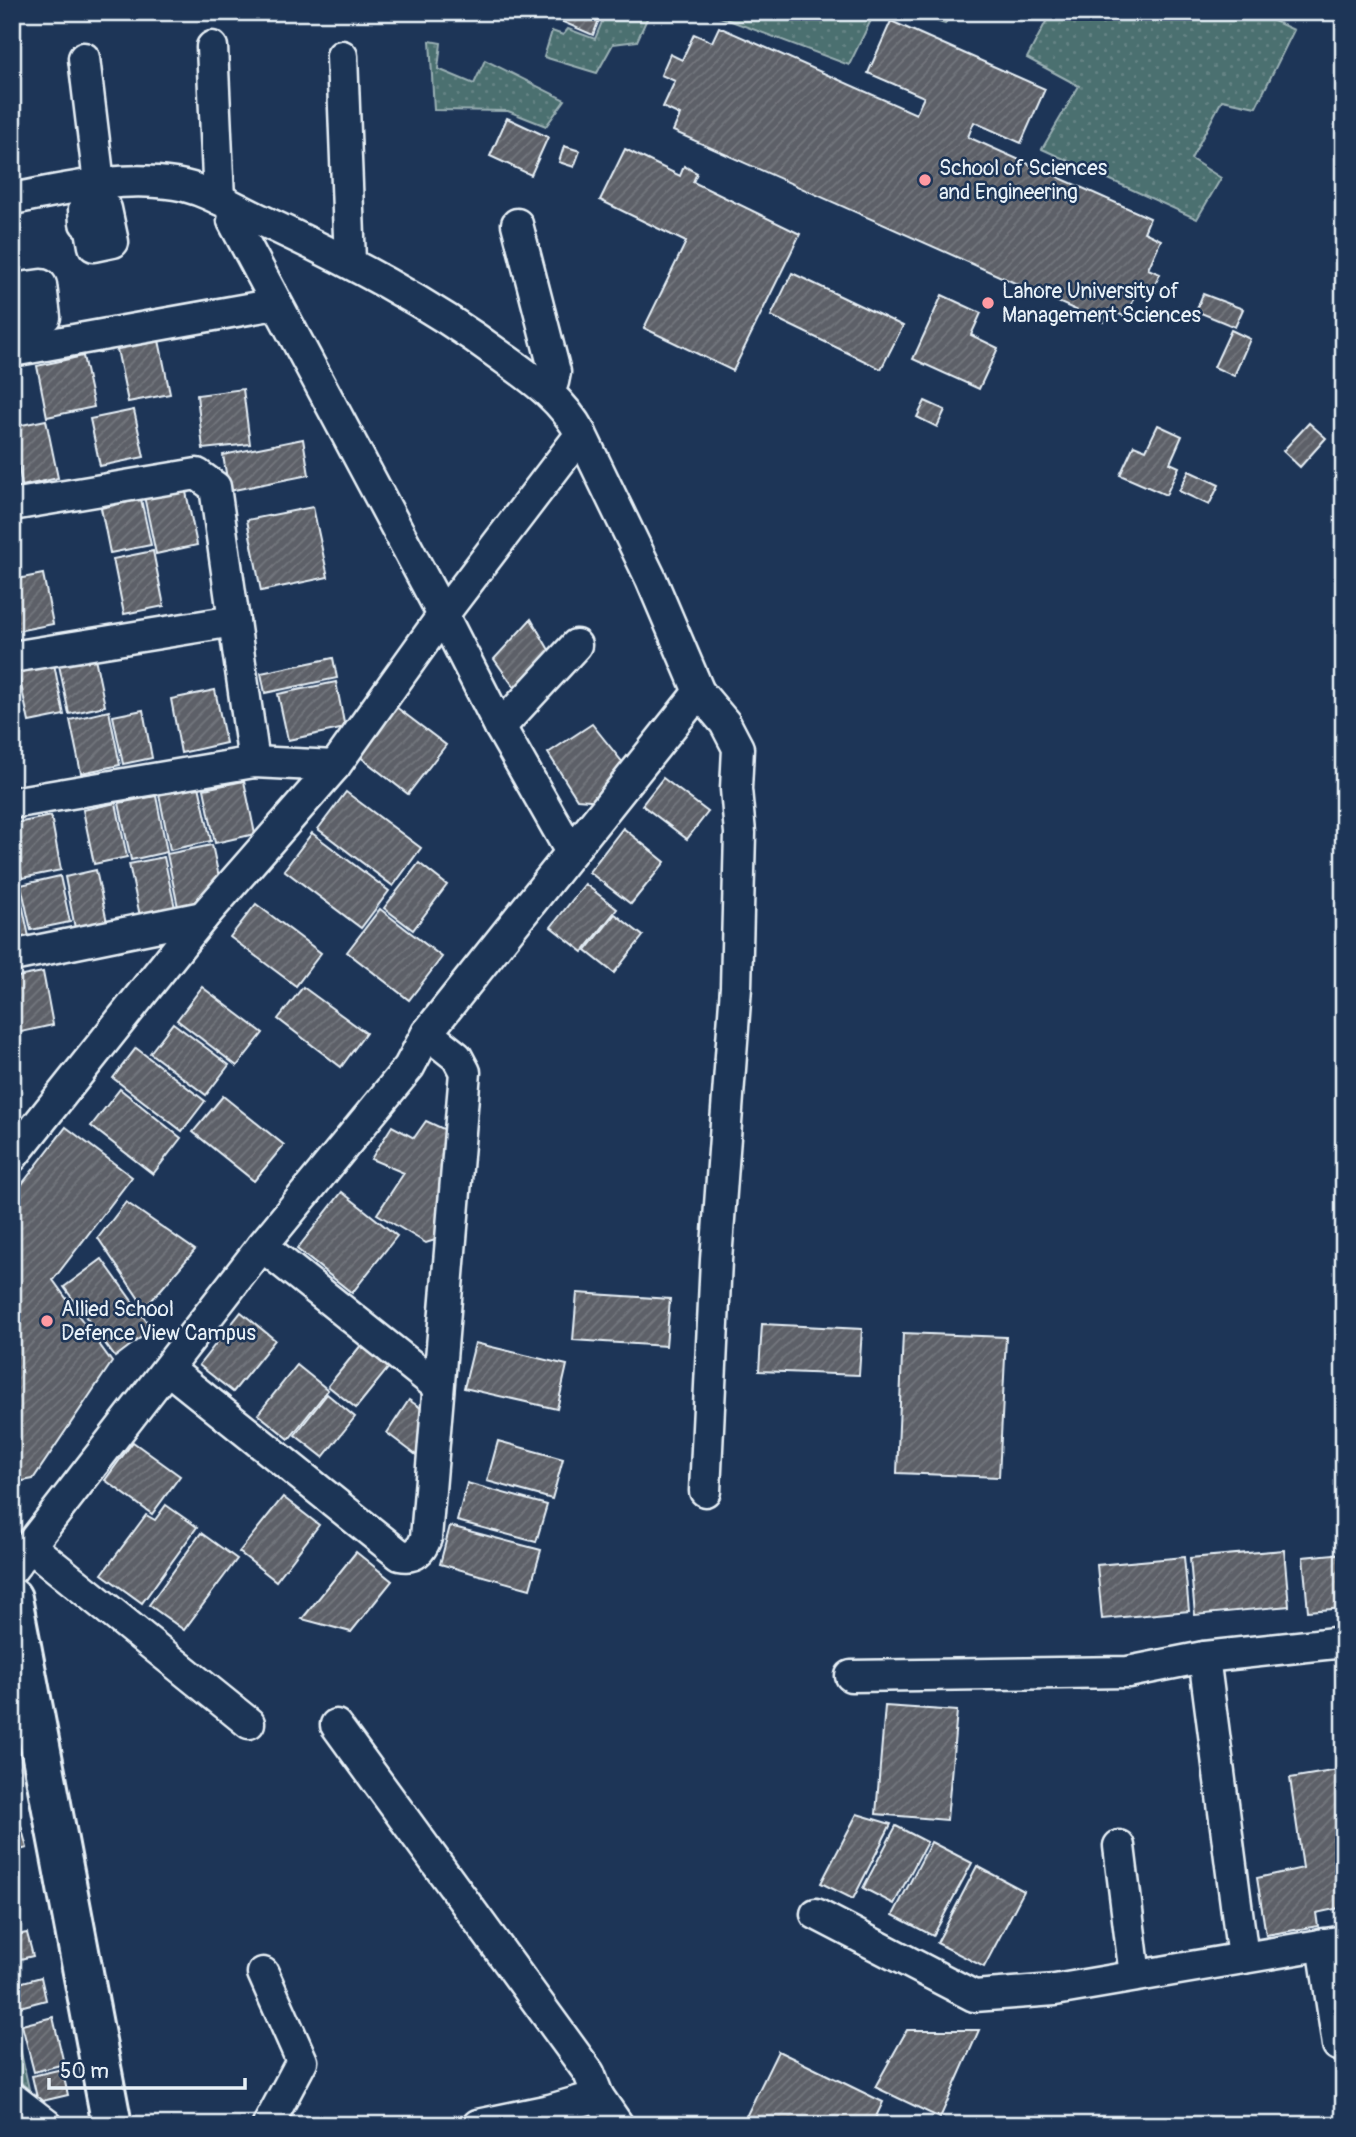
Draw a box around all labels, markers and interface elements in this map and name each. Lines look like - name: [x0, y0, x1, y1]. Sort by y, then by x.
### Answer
- place label: School of Sciences and Engineering: [939, 155, 1108, 206]
- marker: School of Sciences and Engineering: [917, 172, 933, 188]
- place label: Lahore University of Management Sciences: [1002, 278, 1201, 329]
- marker: Lahore University of Management Sciences: [980, 295, 996, 311]
- place label: Allied School Defence View Campus: [61, 1296, 256, 1347]
- marker: Allied School Defence View Campus: [39, 1313, 55, 1329]
- scale bar: [49, 2046, 245, 2090]
- text: 50 m: [60, 2058, 109, 2085]

